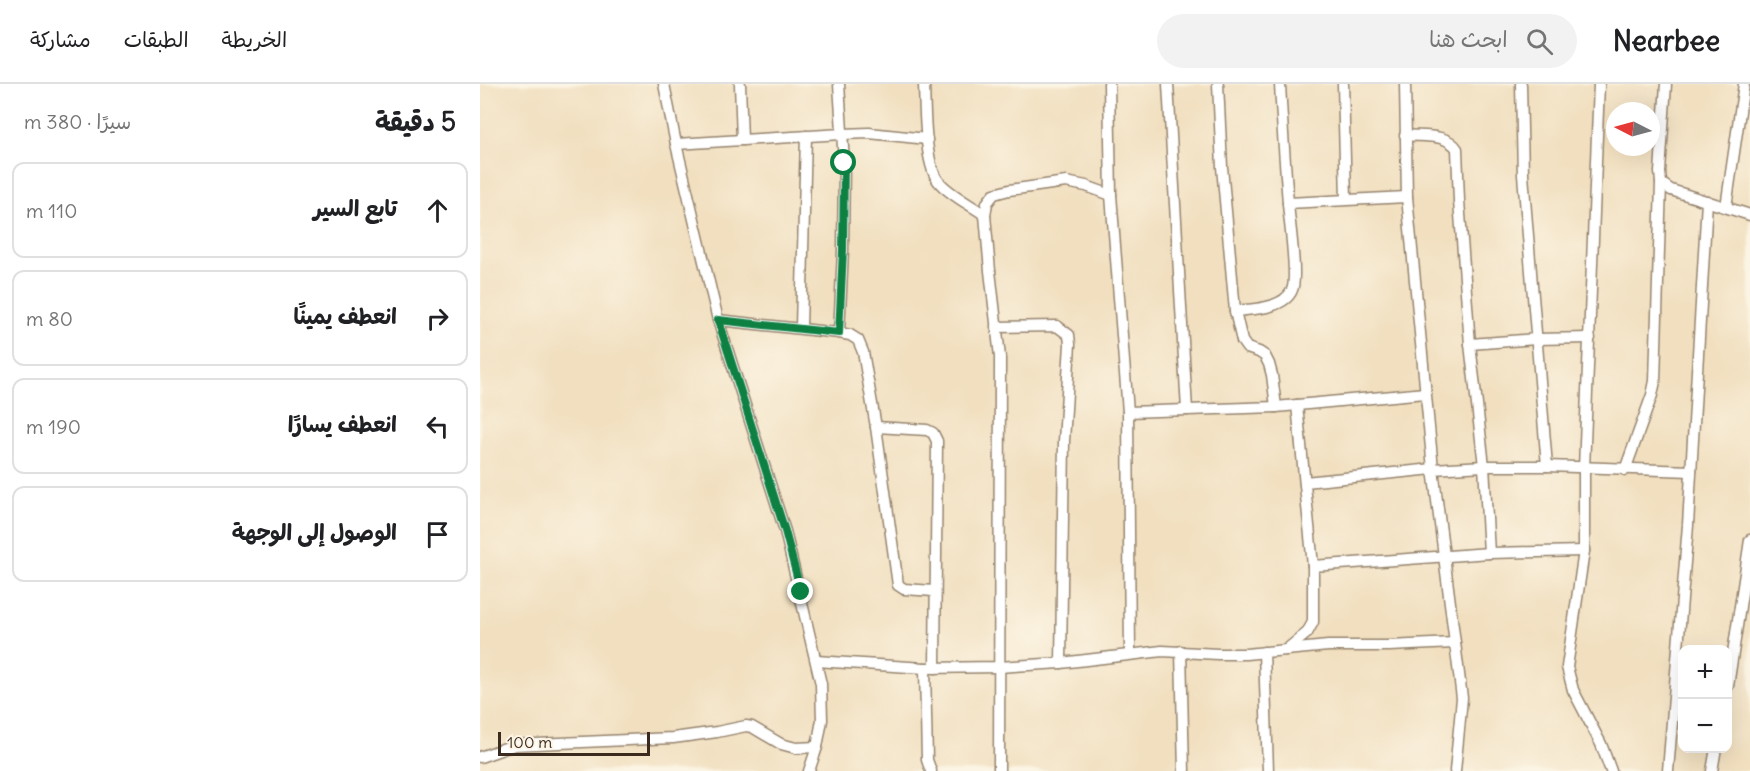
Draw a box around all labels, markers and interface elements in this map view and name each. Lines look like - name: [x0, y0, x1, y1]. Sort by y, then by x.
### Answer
- search box: [1157, 14, 1577, 68]
- text: Nearbee: [1613, 23, 1720, 59]
- text: ابحث هنا: [1429, 25, 1508, 53]
- icon: search: [1523, 25, 1556, 58]
- text: مشاركة: [30, 26, 91, 53]
- text: الطبقات: [124, 26, 189, 53]
- text: الخريطة: [222, 26, 287, 53]
- north arrow: [1606, 102, 1660, 156]
- text: 5 دقيقة: [375, 105, 456, 138]
- text: سيرًا · 380 m: [24, 109, 131, 134]
- route start: [830, 149, 856, 175]
- text: تابع السير: [313, 194, 397, 222]
- icon: ahead: [421, 194, 454, 227]
- text: 110 m: [26, 198, 77, 223]
- text: انعطف يمينًا: [294, 302, 397, 330]
- icon: right: [421, 302, 454, 335]
- text: 80 m: [26, 306, 73, 331]
- text: انعطف يسارًا: [288, 410, 397, 438]
- icon: left: [421, 410, 454, 443]
- text: 190 m: [26, 414, 81, 439]
- text: الوصول إلى الوجهة: [232, 518, 397, 546]
- icon: arrive: [421, 518, 454, 551]
- route end: [787, 578, 813, 604]
- map controls: [1678, 645, 1732, 753]
- button: +: [1678, 645, 1732, 699]
- button: −: [1678, 699, 1732, 753]
- scale bar: [498, 729, 650, 756]
- text: 100 m: [507, 732, 552, 752]

